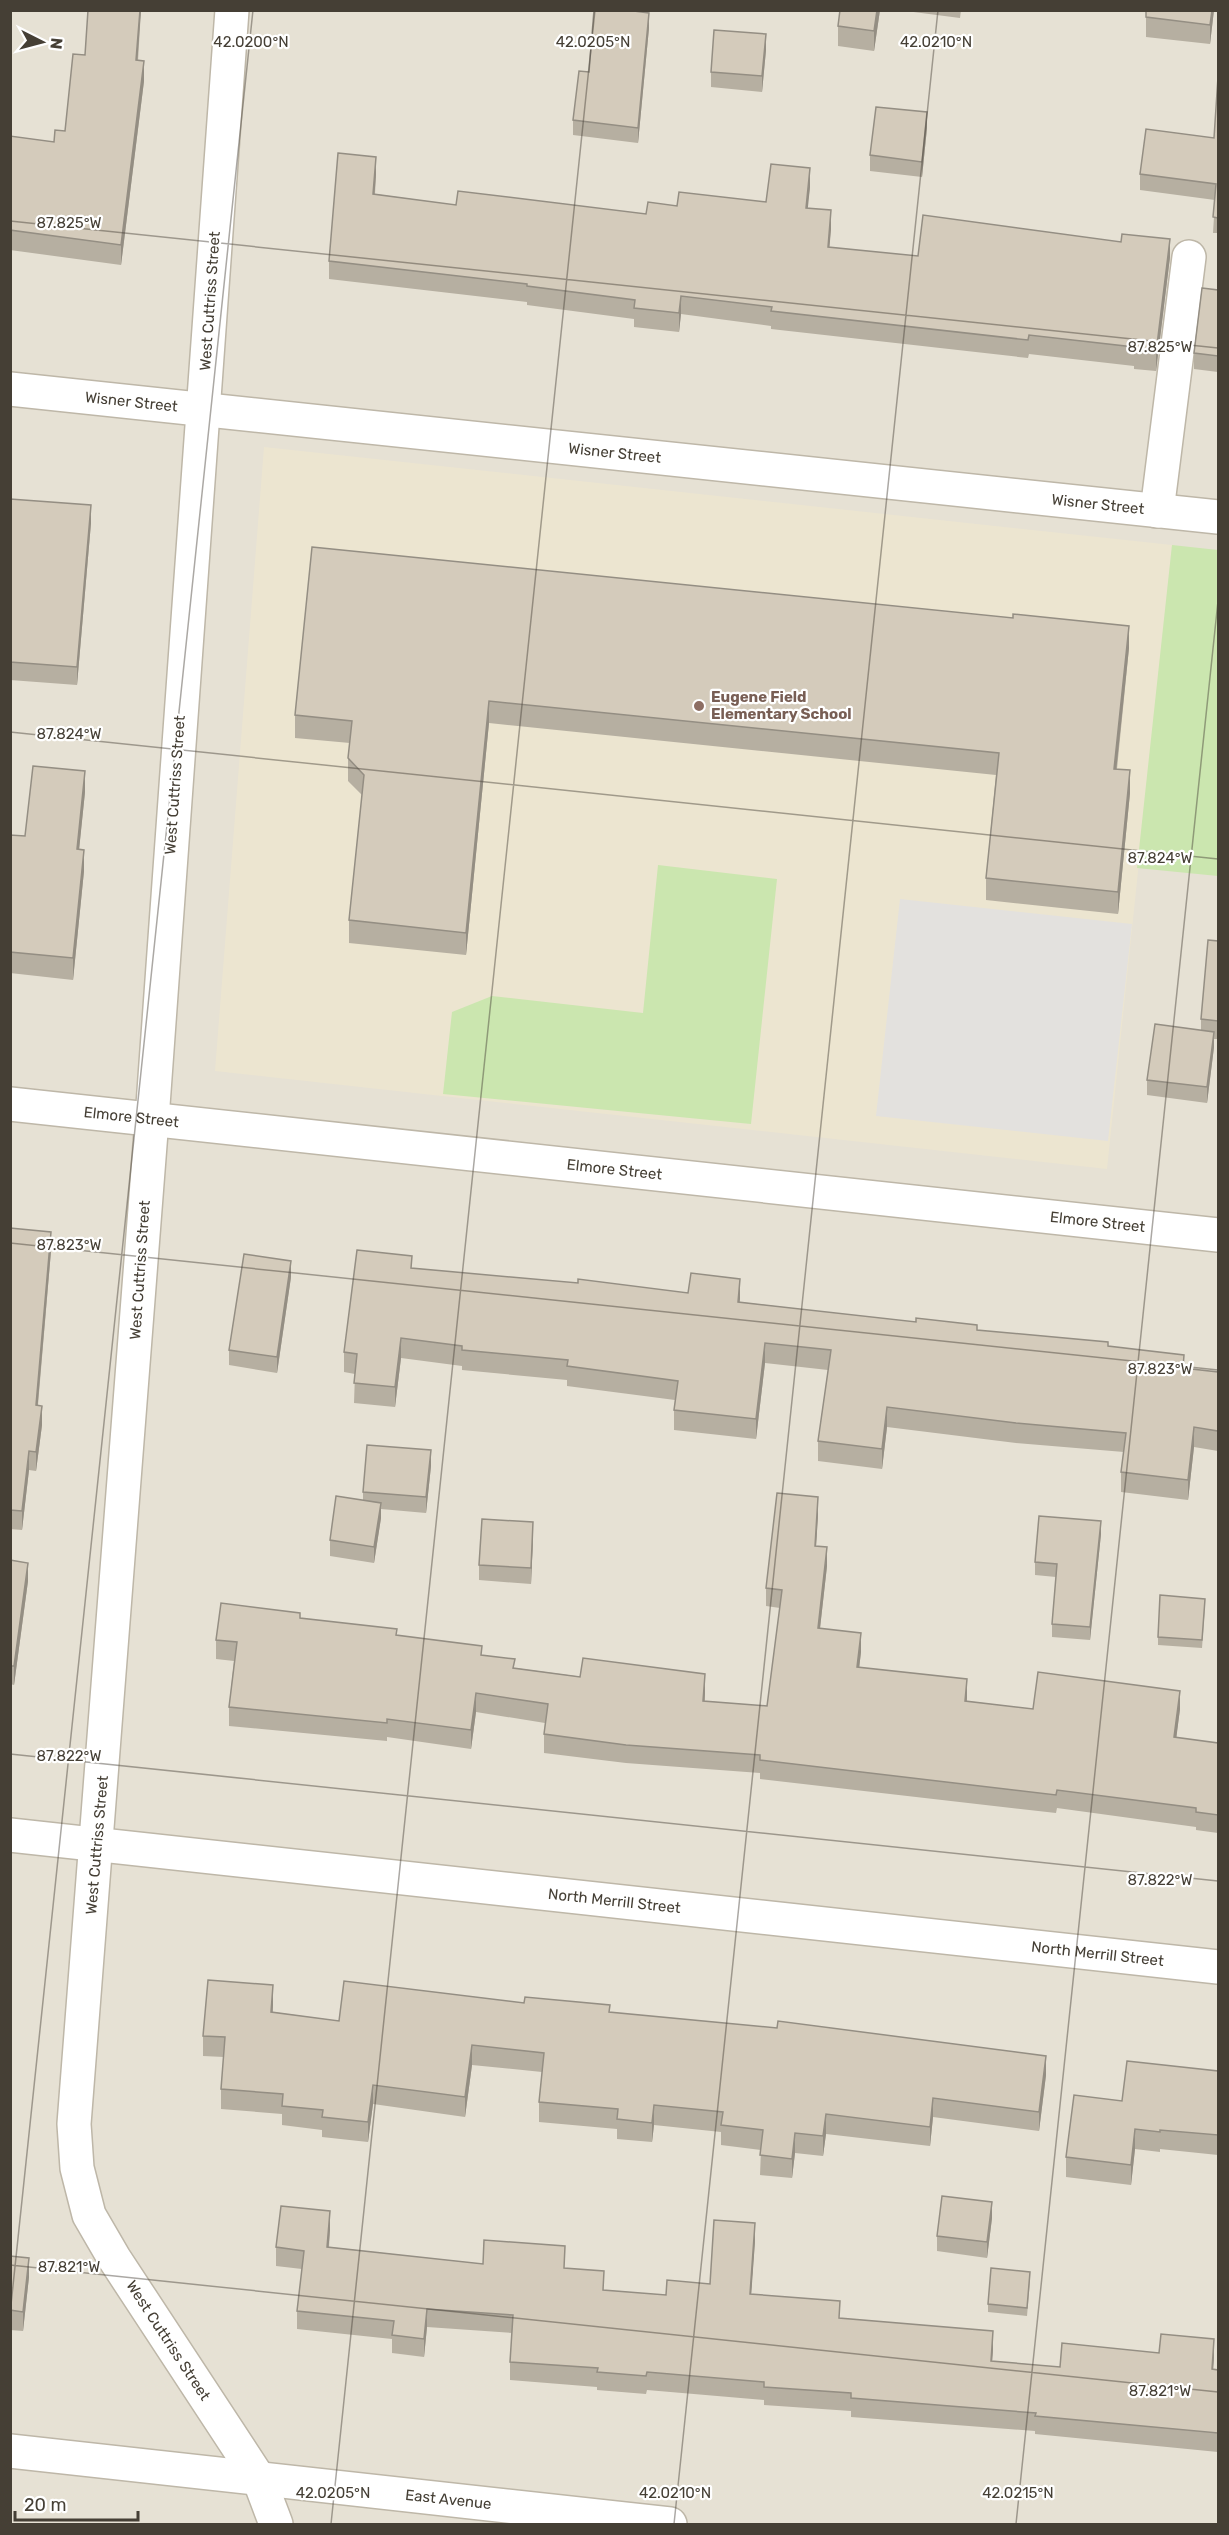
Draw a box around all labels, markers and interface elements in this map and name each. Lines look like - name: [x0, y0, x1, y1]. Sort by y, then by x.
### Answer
- north arrow: [12, 12, 72, 72]
- text: 42.0200°N: [213, 33, 289, 51]
- text: 42.0205°N: [556, 33, 630, 51]
- text: 42.0210°N: [900, 33, 972, 51]
- text: N: [46, 37, 66, 50]
- text: 87.825°W: [37, 214, 101, 232]
- street label: West Cuttriss Street: [196, 231, 224, 371]
- text: 87.825°W: [1128, 338, 1192, 356]
- street label: Wisner Street: [84, 388, 179, 416]
- street label: Wisner Street: [567, 439, 662, 467]
- street label: Wisner Street: [1051, 490, 1145, 518]
- place label: Eugene Field Elementary School: [711, 688, 852, 723]
- marker: Eugene Field Elementary School: [692, 699, 706, 713]
- street label: West Cuttriss Street: [161, 715, 189, 855]
- text: 87.824°W: [36, 725, 102, 743]
- text: 87.824°W: [1127, 849, 1193, 867]
- street label: Elmore Street: [83, 1103, 180, 1131]
- street label: Elmore Street: [566, 1155, 663, 1184]
- street label: West Cuttriss Street: [126, 1200, 154, 1340]
- street label: Elmore Street: [1049, 1208, 1146, 1236]
- text: 87.823°W: [36, 1236, 102, 1254]
- text: 87.823°W: [1127, 1360, 1193, 1378]
- text: 87.822°W: [37, 1747, 101, 1765]
- street label: West Cuttriss Street: [82, 1774, 112, 1915]
- text: 87.822°W: [1128, 1871, 1192, 1889]
- street label: North Merrill Street: [547, 1885, 682, 1917]
- street label: North Merrill Street: [1030, 1938, 1165, 1970]
- text: 87.821°W: [38, 2258, 100, 2276]
- street label: West Cuttriss Street: [122, 2277, 214, 2404]
- text: 87.821°W: [1129, 2382, 1191, 2400]
- scale bar: [15, 2484, 138, 2522]
- text: 42.0205°N: [296, 2484, 370, 2502]
- text: 42.0210°N: [639, 2484, 711, 2502]
- text: 42.0215°N: [982, 2484, 1054, 2502]
- street label: East Avenue: [404, 2486, 492, 2513]
- text: 20 m: [24, 2494, 66, 2516]

